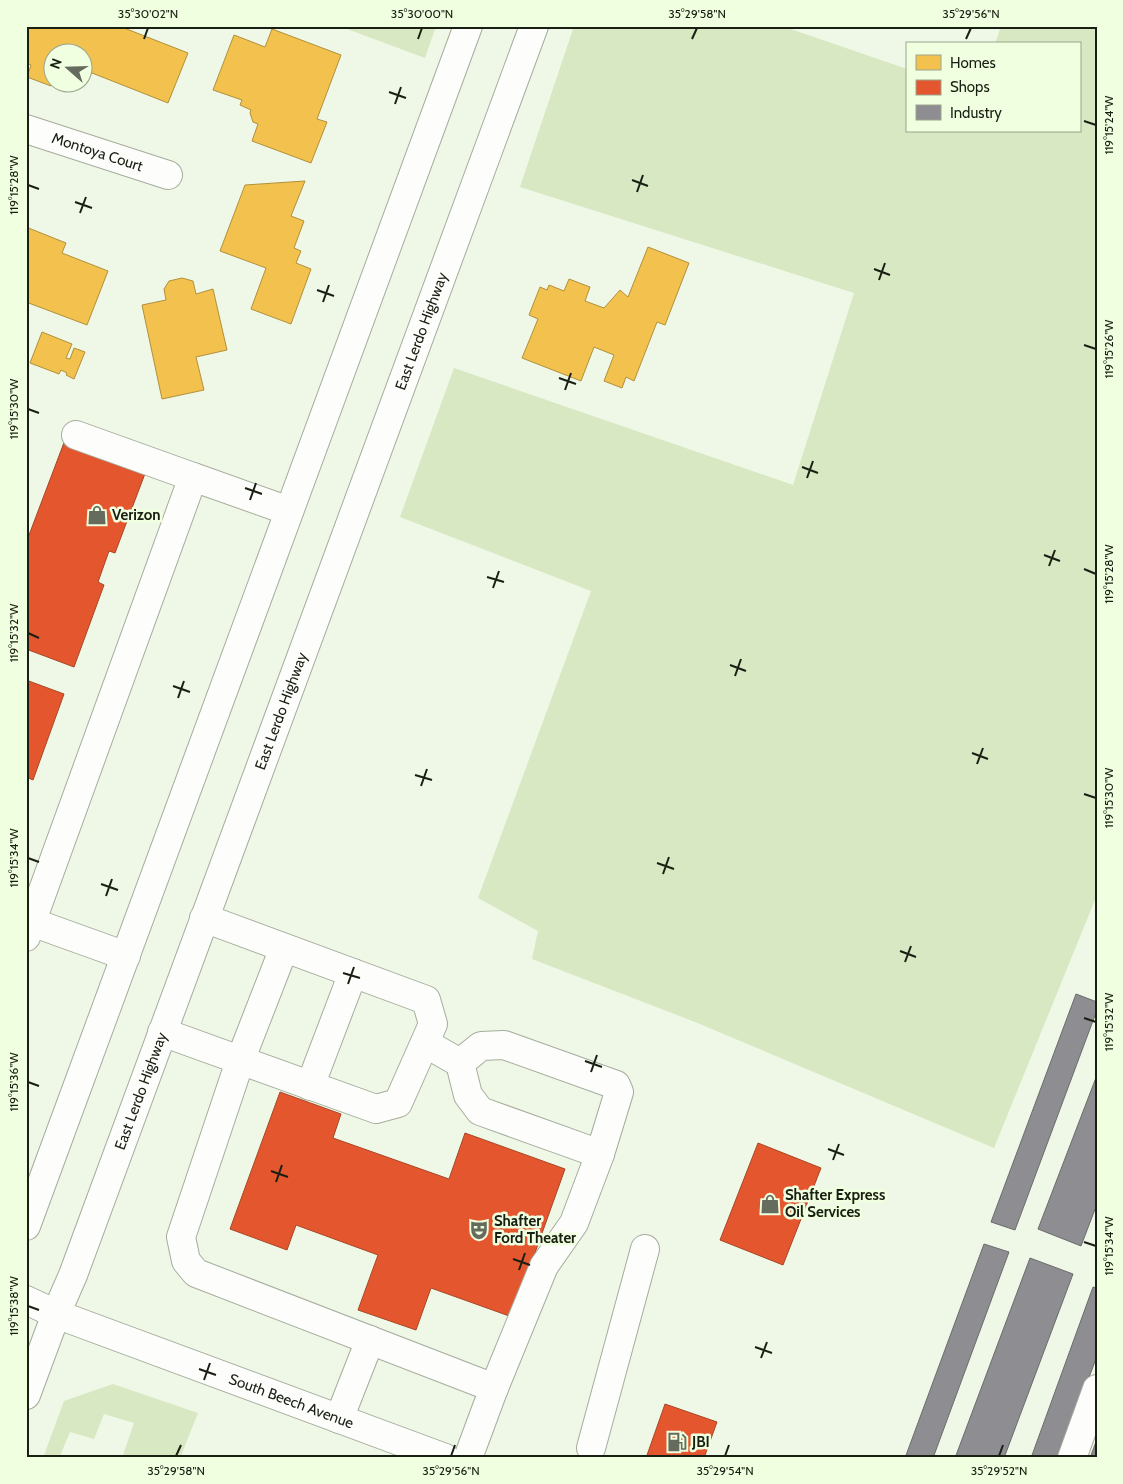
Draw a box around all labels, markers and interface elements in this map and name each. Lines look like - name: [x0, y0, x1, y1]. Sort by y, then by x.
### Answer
- text: 35°30'02"N: [118, 6, 178, 21]
- text: 35°30'00"N: [391, 6, 453, 21]
- text: 35°29'58"N: [668, 6, 726, 21]
- text: 35°29'56"N: [942, 6, 1000, 21]
- north arrow: [42, 42, 92, 92]
- legend: [906, 42, 1080, 132]
- text: Homes: [950, 54, 996, 72]
- text: N: [46, 56, 66, 71]
- text: Shops: [950, 78, 990, 96]
- text: 119°15'24"W: [1101, 95, 1116, 154]
- text: Industry: [950, 104, 1002, 122]
- street label: Montoya Court: [50, 129, 145, 175]
- text: 119°15'28"W: [6, 155, 21, 215]
- street label: East Lerdo Highway: [391, 269, 451, 393]
- text: 119°15'26"W: [1101, 319, 1116, 378]
- text: 119°15'30"W: [6, 378, 21, 439]
- shop icon: Verizon: [86, 504, 108, 526]
- place label: Verizon: [112, 506, 161, 524]
- text: 119°15'28"W: [1101, 544, 1116, 604]
- text: 119°15'32"W: [6, 603, 21, 662]
- street label: East Lerdo Highway: [251, 649, 311, 772]
- text: 119°15'30"W: [1101, 767, 1116, 828]
- text: 119°15'34"W: [6, 828, 21, 888]
- text: 119°15'32"W: [1101, 992, 1116, 1051]
- street label: East Lerdo Highway: [111, 1029, 171, 1152]
- text: 119°15'36"W: [6, 1052, 21, 1112]
- place label: Shafter Express Oil Services: [785, 1186, 885, 1221]
- shop icon: Shafter Express Oil Services: [759, 1193, 781, 1215]
- place label: Shafter Ford Theater: [494, 1212, 576, 1247]
- text: 119°15'34"W: [1101, 1216, 1116, 1276]
- theatre icon: Shafter Ford Theater: [468, 1219, 490, 1241]
- text: 119°15'38"W: [6, 1276, 21, 1336]
- street label: South Beech Avenue: [226, 1370, 356, 1433]
- fuel station icon: JBI: [666, 1431, 688, 1453]
- place label: JBI: [691, 1433, 710, 1451]
- text: 35°29'58"N: [147, 1463, 205, 1478]
- text: 35°29'56"N: [422, 1463, 480, 1478]
- text: 35°29'54"N: [696, 1463, 754, 1478]
- text: 35°29'52"N: [971, 1463, 1027, 1478]

